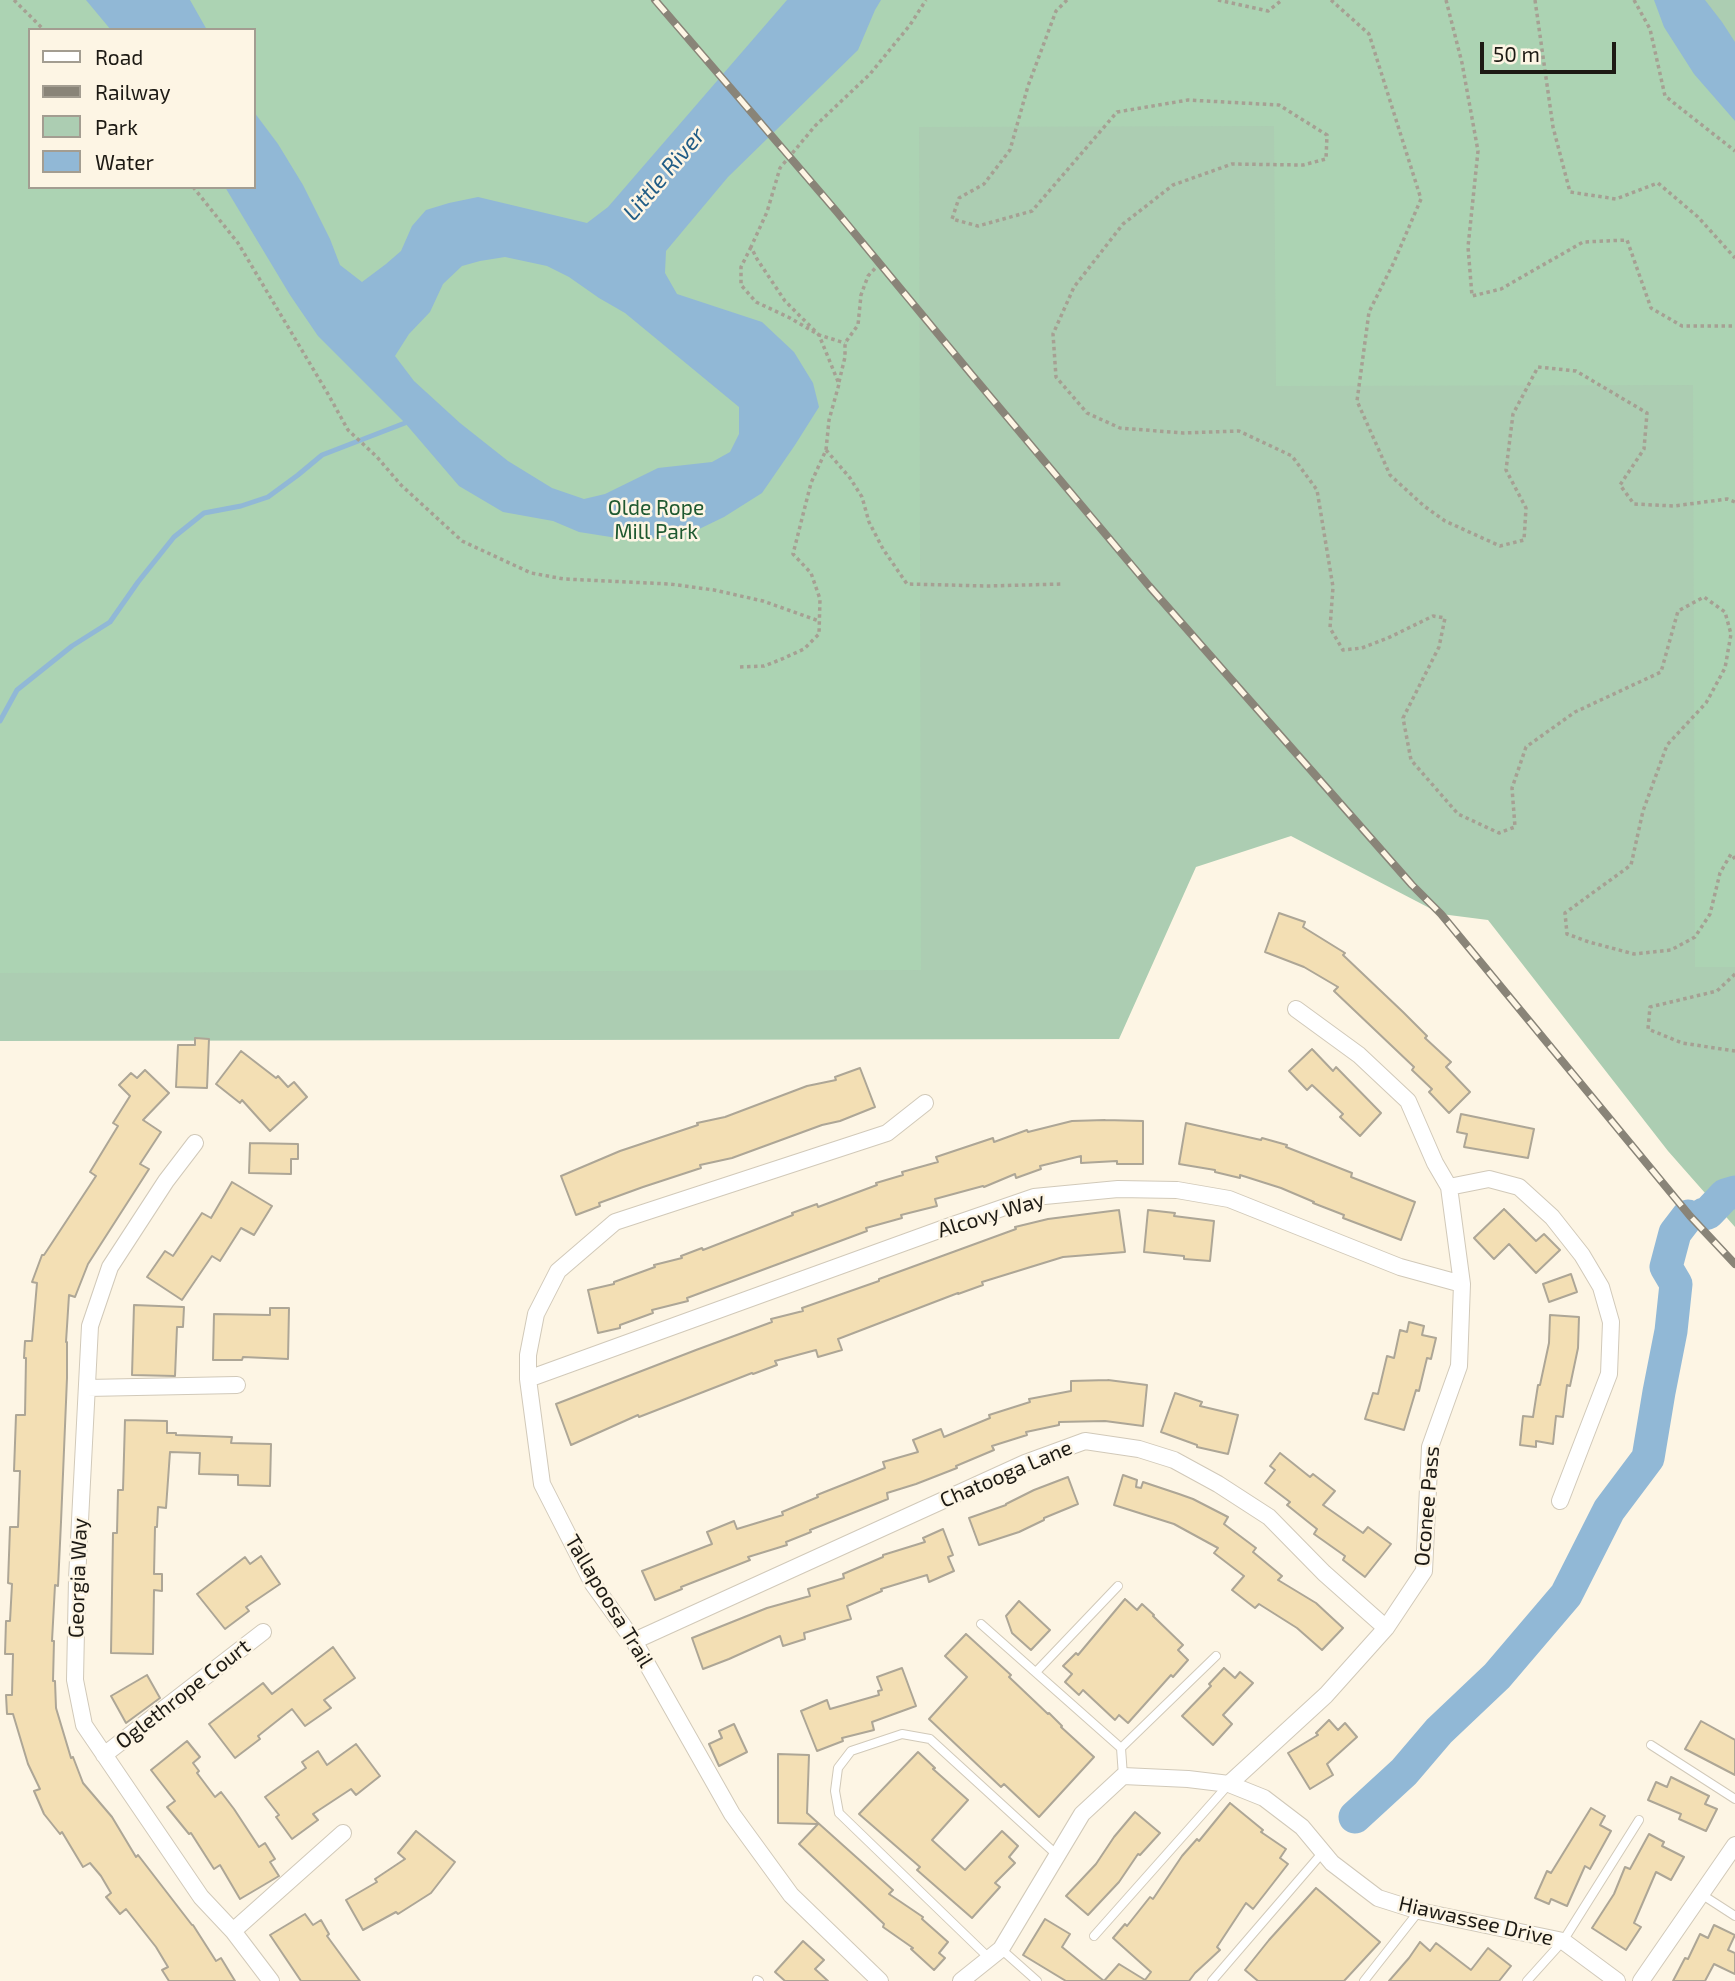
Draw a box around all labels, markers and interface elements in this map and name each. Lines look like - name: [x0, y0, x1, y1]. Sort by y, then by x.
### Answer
- legend: [28, 28, 256, 189]
- scale bar: [1483, 28, 1620, 72]
- text: 50 m: [1493, 41, 1540, 66]
- text: Road: [95, 44, 143, 69]
- text: Railway: [95, 79, 171, 104]
- text: Park: [95, 114, 138, 139]
- water label: Little River: [617, 122, 711, 226]
- text: Water: [95, 149, 154, 174]
- park label: Olde Rope Mill Park: [608, 495, 704, 545]
- street label: Alcovy Way: [935, 1187, 1047, 1243]
- street label: Chatooga Lane: [936, 1435, 1076, 1513]
- street label: Oconee Pass: [1409, 1445, 1445, 1567]
- street label: Georgia Way: [63, 1518, 93, 1638]
- street label: Tallapoosa Trail: [559, 1530, 659, 1672]
- street label: Oglethrope Court: [111, 1634, 255, 1754]
- street label: Hiawassee Drive: [1396, 1891, 1556, 1951]

